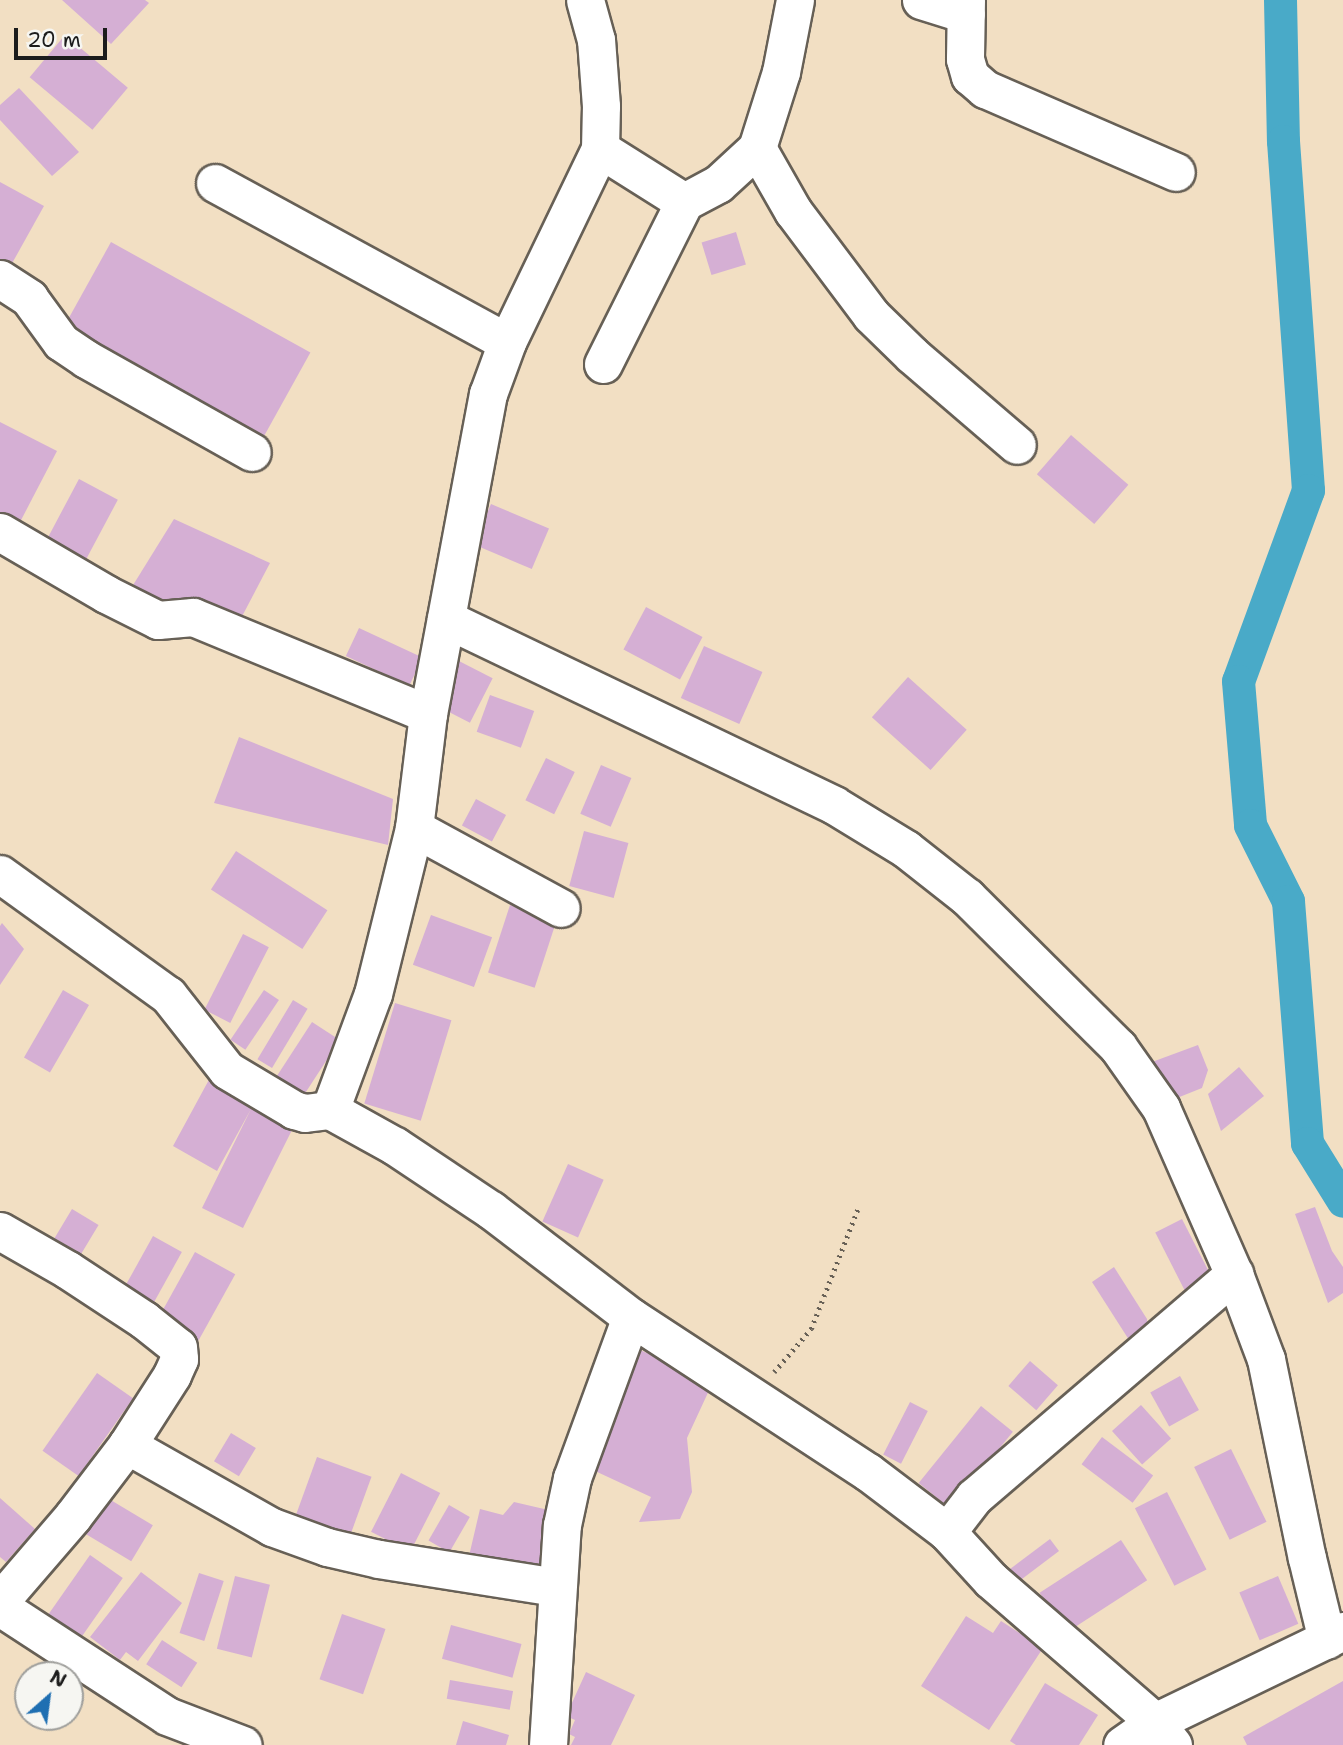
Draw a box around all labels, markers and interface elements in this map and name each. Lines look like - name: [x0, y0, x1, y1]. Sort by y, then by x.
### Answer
- scale bar: [18, 14, 110, 58]
- text: 20 m: [27, 26, 81, 54]
- north arrow: [14, 1661, 84, 1731]
- text: N: [46, 1664, 71, 1693]

